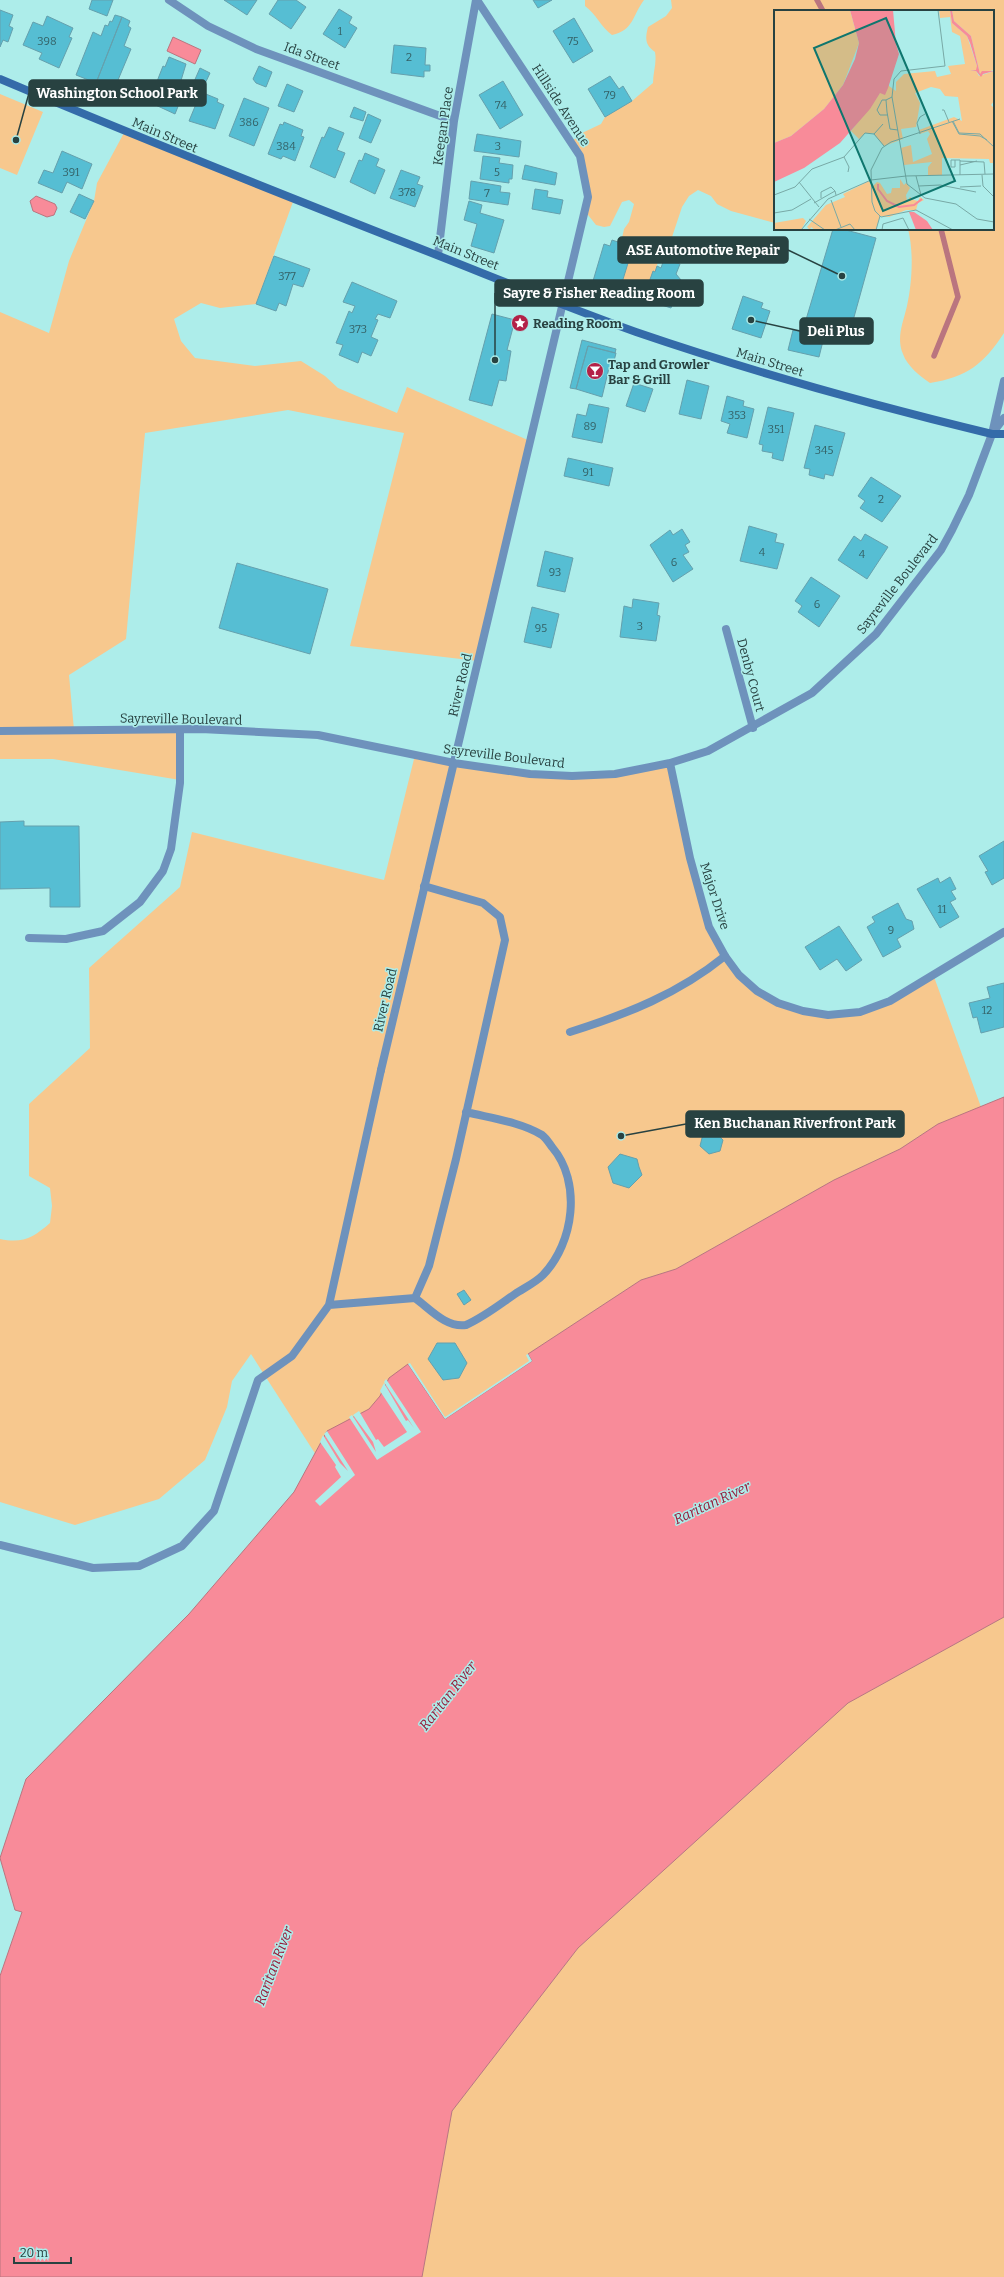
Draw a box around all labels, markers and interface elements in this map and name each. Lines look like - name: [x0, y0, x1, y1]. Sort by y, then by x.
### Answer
- inset map: [774, 10, 994, 230]
- house number: 1: [338, 25, 343, 38]
- house number: 398: [37, 35, 57, 48]
- house number: 75: [567, 35, 579, 48]
- street label: Ida Street: [282, 39, 342, 73]
- house number: 2: [406, 51, 412, 64]
- street label: Hillside Avenue: [529, 61, 593, 149]
- callout: Washington School Park: [29, 80, 206, 106]
- text: Washington School Park: [36, 85, 198, 102]
- street label: Keegan Place: [430, 85, 456, 167]
- house number: 79: [604, 89, 616, 102]
- house number: 74: [495, 99, 507, 112]
- street label: Main Street: [130, 114, 200, 156]
- house number: 386: [239, 116, 259, 129]
- house number: 384: [276, 140, 296, 153]
- house number: 3: [495, 140, 501, 153]
- house number: 391: [62, 166, 80, 179]
- house number: 5: [494, 166, 500, 179]
- house number: 378: [398, 186, 416, 199]
- house number: 7: [484, 187, 490, 200]
- street label: Main Street: [431, 233, 501, 273]
- callout: ASE Automotive Repair: [618, 237, 788, 263]
- text: ASE Automotive Repair: [626, 242, 780, 259]
- house number: 377: [278, 270, 296, 283]
- callout: Sayre & Fisher Reading Room: [495, 280, 703, 306]
- text: Sayre & Fisher Reading Room: [503, 285, 696, 302]
- place icon: Reading Room: [510, 313, 530, 333]
- place label: Reading Room: [533, 316, 622, 331]
- callout: Deli Plus: [800, 318, 873, 344]
- house number: 373: [349, 323, 367, 336]
- text: Deli Plus: [807, 323, 865, 340]
- street label: Main Street: [734, 345, 806, 379]
- place label: Tap and Growler Bar & Grill: [608, 357, 710, 387]
- bar icon: Tap and Growler Bar & Grill: [585, 361, 605, 381]
- house number: 353: [728, 409, 746, 422]
- house number: 89: [583, 420, 597, 433]
- house number: 351: [768, 423, 785, 436]
- house number: 345: [815, 444, 833, 457]
- house number: 91: [583, 466, 594, 479]
- house number: 2: [878, 493, 884, 506]
- street label: Sayreville Boulevard: [853, 531, 941, 637]
- house number: 4: [759, 546, 766, 559]
- house number: 4: [859, 548, 866, 561]
- house number: 6: [671, 556, 677, 569]
- house number: 93: [549, 566, 561, 579]
- house number: 6: [814, 598, 820, 611]
- house number: 3: [637, 620, 643, 633]
- house number: 95: [535, 622, 547, 635]
- street label: Denby Court: [734, 637, 768, 714]
- street label: River Road: [445, 652, 475, 718]
- street label: Sayreville Boulevard: [120, 710, 243, 728]
- street label: Sayreville Boulevard: [442, 741, 566, 771]
- street label: Major Drive: [697, 860, 733, 932]
- house number: 11: [938, 903, 947, 916]
- house number: 9: [888, 924, 894, 937]
- street label: River Road: [370, 967, 400, 1033]
- house number: 12: [982, 1004, 992, 1017]
- callout: Ken Buchanan Riverfront Park: [686, 1111, 904, 1137]
- text: Ken Buchanan Riverfront Park: [694, 1115, 896, 1132]
- water label: Raritan River: [671, 1477, 754, 1528]
- water label: Raritan River: [416, 1657, 481, 1734]
- water label: Raritan River: [251, 1923, 297, 2008]
- scale bar: [14, 2239, 71, 2265]
- text: 20 m: [20, 2246, 49, 2260]

